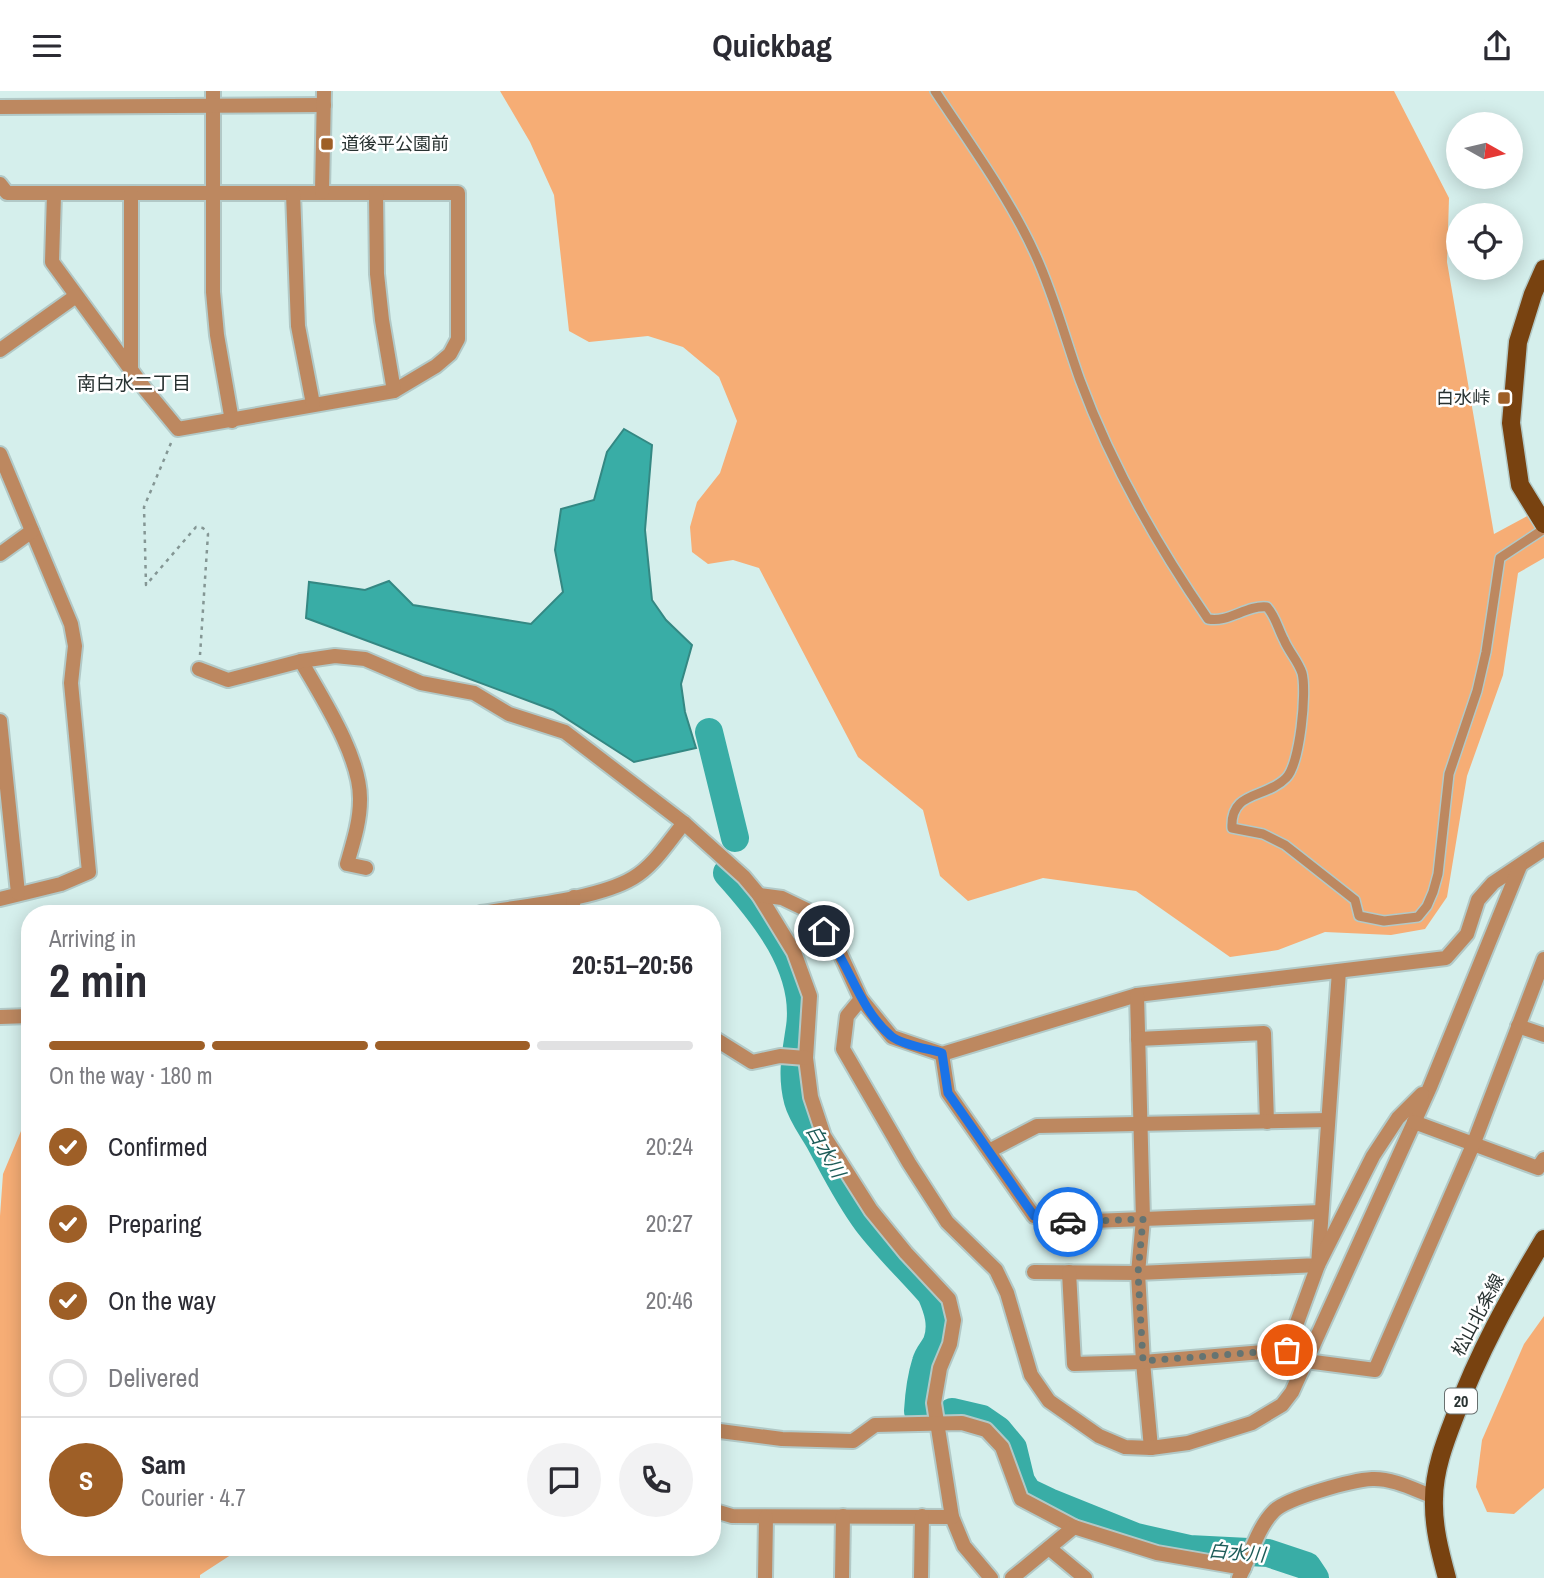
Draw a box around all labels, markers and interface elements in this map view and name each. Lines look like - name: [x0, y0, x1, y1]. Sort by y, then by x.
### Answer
- text: Quickbag: [712, 24, 832, 67]
- icon: menu: [28, 27, 66, 65]
- icon: share: [1478, 27, 1516, 65]
- north arrow: [1446, 112, 1522, 189]
- map controls: [1446, 112, 1523, 280]
- place label: 道後平公園前: [341, 131, 449, 156]
- marker: 道後平公園前: [319, 136, 335, 152]
- button: locate: [1446, 203, 1523, 280]
- district label: 南白水二丁目: [77, 370, 191, 396]
- place label: 白水峠: [1436, 385, 1490, 410]
- marker: 白水峠: [1496, 390, 1512, 406]
- pin: [794, 901, 854, 961]
- icon: home: [805, 912, 843, 950]
- text: Arriving in: [49, 923, 136, 954]
- text: 20:51–20:56: [572, 947, 693, 982]
- text: 2 min: [49, 949, 148, 1011]
- text: On the way · 180 m: [49, 1060, 213, 1091]
- water label: 白水川: [800, 1120, 853, 1184]
- icon: check: [49, 1128, 87, 1166]
- text: Confirmed: [108, 1129, 208, 1164]
- text: 20:24: [646, 1131, 693, 1162]
- courier: [1033, 1187, 1103, 1257]
- icon: car: [1049, 1203, 1087, 1241]
- icon: check: [49, 1205, 87, 1243]
- text: Preparing: [108, 1206, 202, 1241]
- text: 20:27: [646, 1208, 693, 1239]
- street label: 松山北条線: [1445, 1269, 1510, 1360]
- icon: check: [49, 1282, 87, 1320]
- text: On the way: [108, 1283, 216, 1318]
- text: 20:46: [646, 1285, 693, 1316]
- pin: [1257, 1320, 1317, 1380]
- icon: bag: [1268, 1331, 1306, 1369]
- text: Delivered: [108, 1360, 199, 1395]
- road number: 20: [1445, 1389, 1477, 1413]
- button: chat: [527, 1443, 601, 1517]
- button: phone: [619, 1443, 693, 1517]
- text: Sam: [141, 1447, 186, 1482]
- text: S: [79, 1463, 93, 1498]
- text: Courier · 4.7: [141, 1482, 246, 1513]
- water label: 白水川: [1207, 1537, 1269, 1568]

